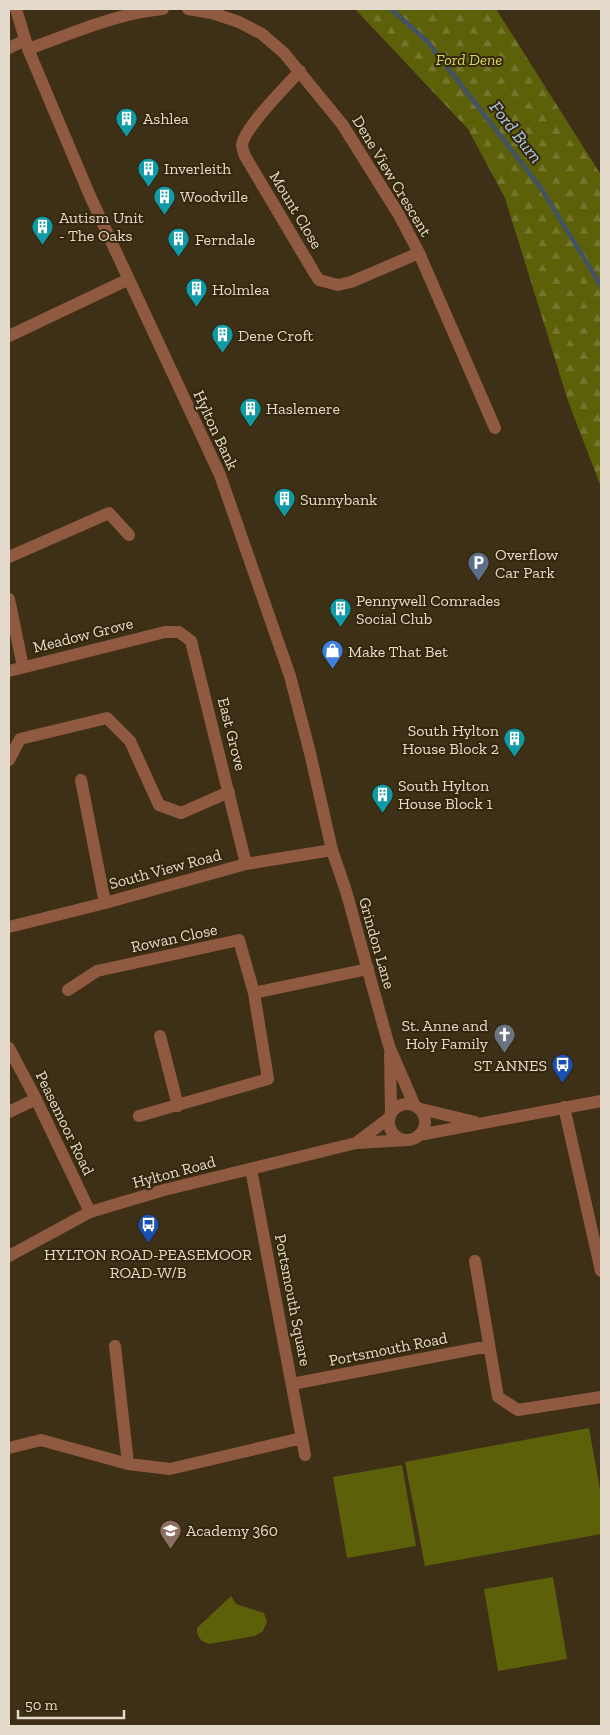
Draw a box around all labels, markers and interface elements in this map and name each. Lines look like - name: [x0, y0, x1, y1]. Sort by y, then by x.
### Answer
- park label: Ford Dene: [436, 50, 502, 69]
- water label: Ford Burn: [485, 97, 547, 167]
- building icon: Ashlea: [115, 106, 139, 137]
- place label: Ashlea: [143, 109, 189, 128]
- street label: Dene View Crescent: [348, 112, 436, 240]
- building icon: Inverleith: [136, 156, 160, 187]
- place label: Inverleith: [164, 159, 231, 178]
- street label: Mount Close: [265, 168, 327, 252]
- building icon: Woodville: [152, 184, 176, 215]
- place label: Woodville: [180, 187, 248, 206]
- place label: Autism Unit - The Oaks: [59, 208, 144, 245]
- building icon: Autism Unit - The Oaks: [31, 214, 55, 245]
- building icon: Ferndale: [167, 227, 191, 258]
- place label: Ferndale: [195, 230, 255, 249]
- building icon: Holmlea: [184, 277, 208, 308]
- place label: Holmlea: [212, 280, 270, 299]
- building icon: Dene Croft: [210, 323, 234, 354]
- place label: Dene Croft: [238, 326, 313, 345]
- street label: Hylton Bank: [189, 387, 243, 473]
- building icon: Haslemere: [238, 396, 262, 427]
- place label: Haslemere: [266, 399, 340, 418]
- building icon: Sunnybank: [272, 487, 296, 518]
- place label: Sunnybank: [300, 490, 378, 509]
- place label: Overflow Car Park: [495, 545, 559, 582]
- parking icon: Overflow Car Park: [467, 551, 491, 582]
- place label: Pennywell Comrades Social Club: [356, 591, 500, 628]
- building icon: Pennywell Comrades Social Club: [328, 597, 352, 628]
- street label: Meadow Grove: [31, 613, 135, 657]
- shop icon: Make That Bet: [320, 639, 344, 670]
- place label: Make That Bet: [348, 642, 448, 661]
- street label: East Grove: [214, 695, 250, 773]
- place label: South Hylton House Block 2: [402, 721, 500, 758]
- building icon: South Hylton House Block 2: [503, 727, 527, 758]
- place label: South Hylton House Block 1: [398, 776, 493, 813]
- building icon: South Hylton House Block 1: [370, 782, 394, 813]
- street label: South View Road: [107, 845, 223, 893]
- street label: Grindon Lane: [355, 895, 399, 991]
- street label: Rowan Close: [129, 920, 219, 956]
- place label: St. Anne and Holy Family: [401, 1016, 489, 1053]
- church icon: St. Anne and Holy Family: [492, 1022, 516, 1053]
- bus stop icon: ST ANNES: [551, 1053, 575, 1084]
- place label: ST ANNES: [474, 1056, 547, 1075]
- street label: Peasemoor Road: [32, 1068, 98, 1178]
- street label: Hylton Road: [130, 1152, 218, 1192]
- bus stop icon: HYLTON ROAD-PEASEMOOR ROAD-W/B: [136, 1213, 160, 1244]
- street label: Portsmouth Square: [271, 1232, 315, 1368]
- place label: HYLTON ROAD-PEASEMOOR ROAD-W/B: [44, 1245, 252, 1282]
- street label: Portsmouth Road: [327, 1328, 449, 1370]
- school or university icon: Academy 360: [158, 1518, 182, 1549]
- place label: Academy 360: [186, 1521, 278, 1540]
- scale bar: [18, 1688, 124, 1720]
- text: 50 m: [25, 1696, 58, 1714]

